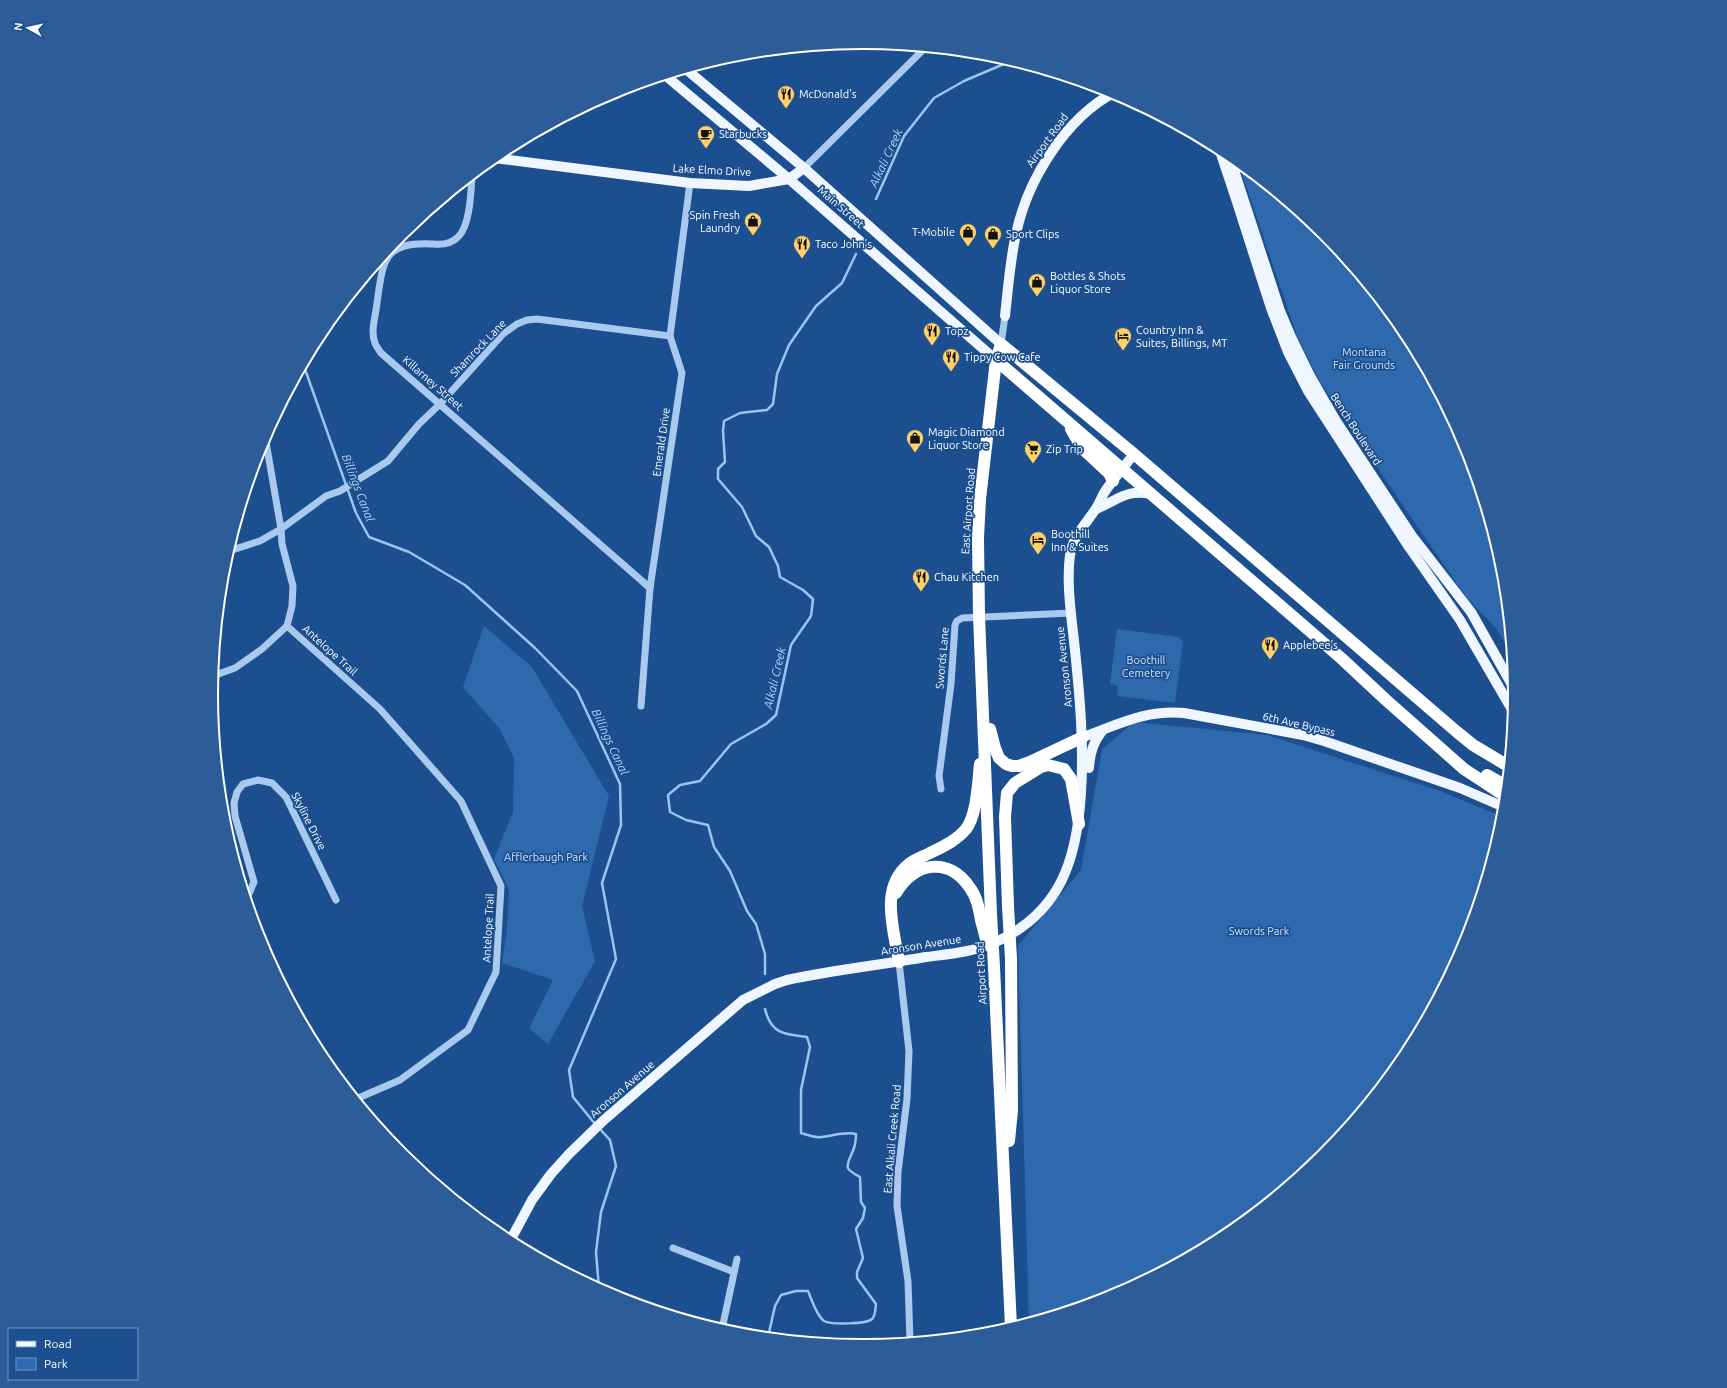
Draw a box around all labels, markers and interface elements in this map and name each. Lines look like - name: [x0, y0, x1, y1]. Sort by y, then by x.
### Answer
- north arrow: [8, 8, 48, 48]
- text: N: [12, 22, 25, 32]
- restaurant icon: McDonald's: [776, 84, 796, 109]
- place label: McDonald's: [799, 88, 857, 100]
- street label: Airport Road: [1024, 111, 1070, 169]
- cafe icon: Starbucks: [696, 124, 716, 149]
- water label: Alkali Creek: [866, 126, 905, 190]
- place label: Starbucks: [719, 128, 767, 140]
- street label: Lake Elmo Drive: [672, 162, 752, 178]
- street label: Main Street: [815, 184, 867, 231]
- place label: Spin Fresh Laundry: [689, 209, 741, 234]
- shop icon: Spin Fresh Laundry: [743, 211, 763, 236]
- shop icon: T-Mobile: [958, 222, 978, 247]
- shop icon: Sport Clips: [983, 224, 1003, 249]
- place label: T-Mobile: [912, 226, 955, 238]
- place label: Sport Clips: [1006, 228, 1059, 240]
- restaurant icon: Taco John's: [792, 234, 812, 259]
- place label: Taco John's: [815, 238, 872, 250]
- place label: Bottles & Shots Liquor Store: [1050, 270, 1126, 295]
- shop icon: Bottles & Shots Liquor Store: [1027, 272, 1047, 297]
- street label: Shamrock Lane: [448, 317, 508, 379]
- restaurant icon: Topz: [922, 321, 942, 346]
- place label: Country Inn & Suites, Billings, MT: [1136, 324, 1227, 349]
- place label: Topz: [945, 325, 968, 337]
- hotel icon: Country Inn & Suites, Billings, MT: [1113, 326, 1133, 351]
- park label: Montana Fair Grounds: [1333, 346, 1395, 371]
- restaurant icon: Tippy Cow Cafe: [941, 347, 961, 372]
- place label: Tippy Cow Cafe: [964, 351, 1041, 363]
- street label: Killarney Street: [400, 354, 466, 413]
- street label: Bench Boulevard: [1328, 391, 1384, 467]
- street label: Emerald Drive: [650, 407, 672, 477]
- place label: Magic Diamond Liquor Store: [928, 426, 1005, 451]
- shop icon: Magic Diamond Liquor Store: [905, 428, 925, 453]
- supermarket icon: Zip Trip: [1023, 439, 1043, 464]
- place label: Zip Trip: [1046, 443, 1083, 455]
- water label: Billings Canal: [340, 452, 378, 524]
- street label: East Airport Road: [959, 467, 977, 555]
- place label: Boothill Inn & Suites: [1051, 528, 1109, 553]
- hotel icon: Boothill Inn & Suites: [1028, 530, 1048, 555]
- restaurant icon: Chau Kitchen: [911, 567, 931, 592]
- place label: Chau Kitchen: [934, 571, 999, 583]
- street label: Antelope Trail: [300, 622, 360, 678]
- street label: Swords Lane: [933, 626, 951, 690]
- street label: Aronson Avenue: [1054, 626, 1074, 708]
- restaurant icon: Applebee's: [1260, 635, 1280, 660]
- place label: Applebee's: [1283, 639, 1338, 651]
- water label: Alkali Creek: [761, 645, 788, 711]
- park label: Boothill Cemetery: [1122, 654, 1171, 679]
- water label: Billings Canal: [589, 707, 632, 777]
- street label: 6th Ave Bypass: [1262, 710, 1337, 738]
- street label: Skyline Drive: [289, 790, 329, 852]
- park label: Afflerbaugh Park: [504, 851, 588, 863]
- street label: Antelope Trail: [480, 893, 496, 963]
- park label: Swords Park: [1229, 925, 1290, 937]
- street label: Aronson Avenue: [880, 933, 962, 957]
- street label: Airport Road: [973, 941, 989, 1005]
- street label: Aronson Avenue: [587, 1058, 657, 1120]
- street label: East Alkali Creek Road: [881, 1084, 903, 1194]
- legend: [8, 1328, 138, 1380]
- text: Road: [44, 1337, 72, 1350]
- text: Park: [44, 1357, 68, 1370]

